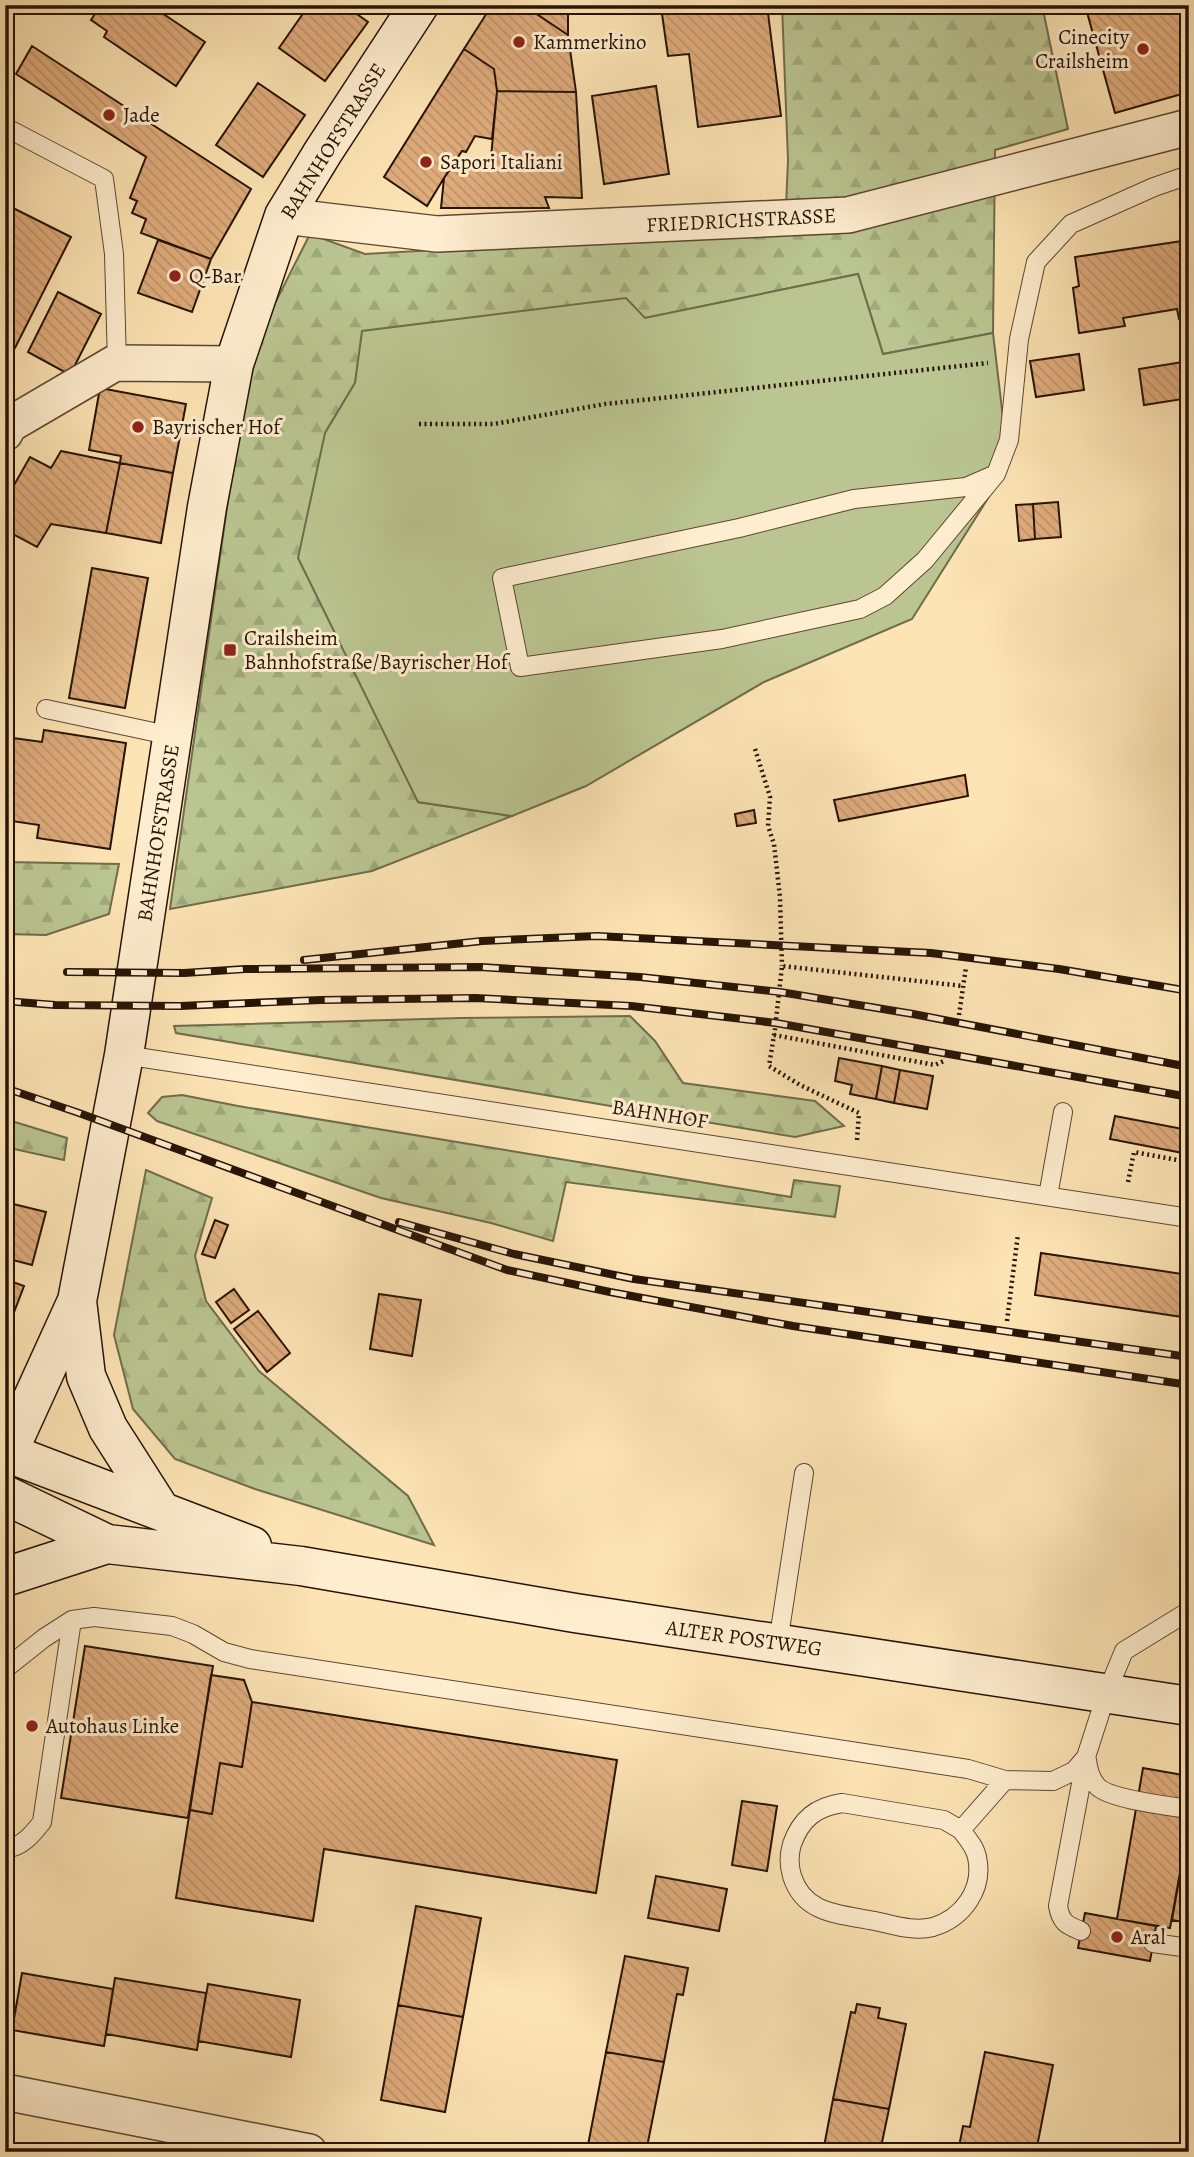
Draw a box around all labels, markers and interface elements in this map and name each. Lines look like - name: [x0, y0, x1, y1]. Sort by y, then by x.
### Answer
- place label: Cinecity Crailsheim: [1035, 23, 1130, 75]
- place label: Kammerkino: [533, 28, 646, 56]
- marker: Kammerkino: [511, 34, 527, 50]
- marker: Cinecity Crailsheim: [1135, 41, 1151, 57]
- street label: BAHNHOFSTRASSE: [274, 58, 392, 224]
- place label: Jade: [123, 101, 160, 129]
- marker: Jade: [101, 107, 117, 123]
- place label: Sapori Italiani: [440, 148, 563, 176]
- marker: Sapori Italiani: [418, 154, 434, 170]
- street label: FRIEDRICHSTRASSE: [645, 201, 837, 239]
- place label: Q-Bar: [189, 262, 241, 290]
- marker: Q-Bar: [167, 268, 183, 284]
- place label: Bayrischer Hof: [152, 413, 283, 441]
- marker: Bayrischer Hof: [130, 419, 146, 435]
- place label: Crailsheim Bahnhofstraße/Bayrischer Hof: [244, 624, 511, 676]
- marker: Crailsheim Bahnhofstraße/Bayrischer Hof: [222, 642, 238, 658]
- street label: BAHNHOFSTRASSE: [130, 742, 186, 924]
- street label: BAHNHOF: [610, 1093, 710, 1135]
- street label: ALTER POSTWEG: [663, 1613, 824, 1663]
- place label: Autohaus Linke: [45, 1712, 179, 1740]
- marker: Autohaus Linke: [24, 1718, 40, 1734]
- place label: Aral: [1130, 1923, 1166, 1951]
- marker: Aral: [1109, 1929, 1125, 1945]

